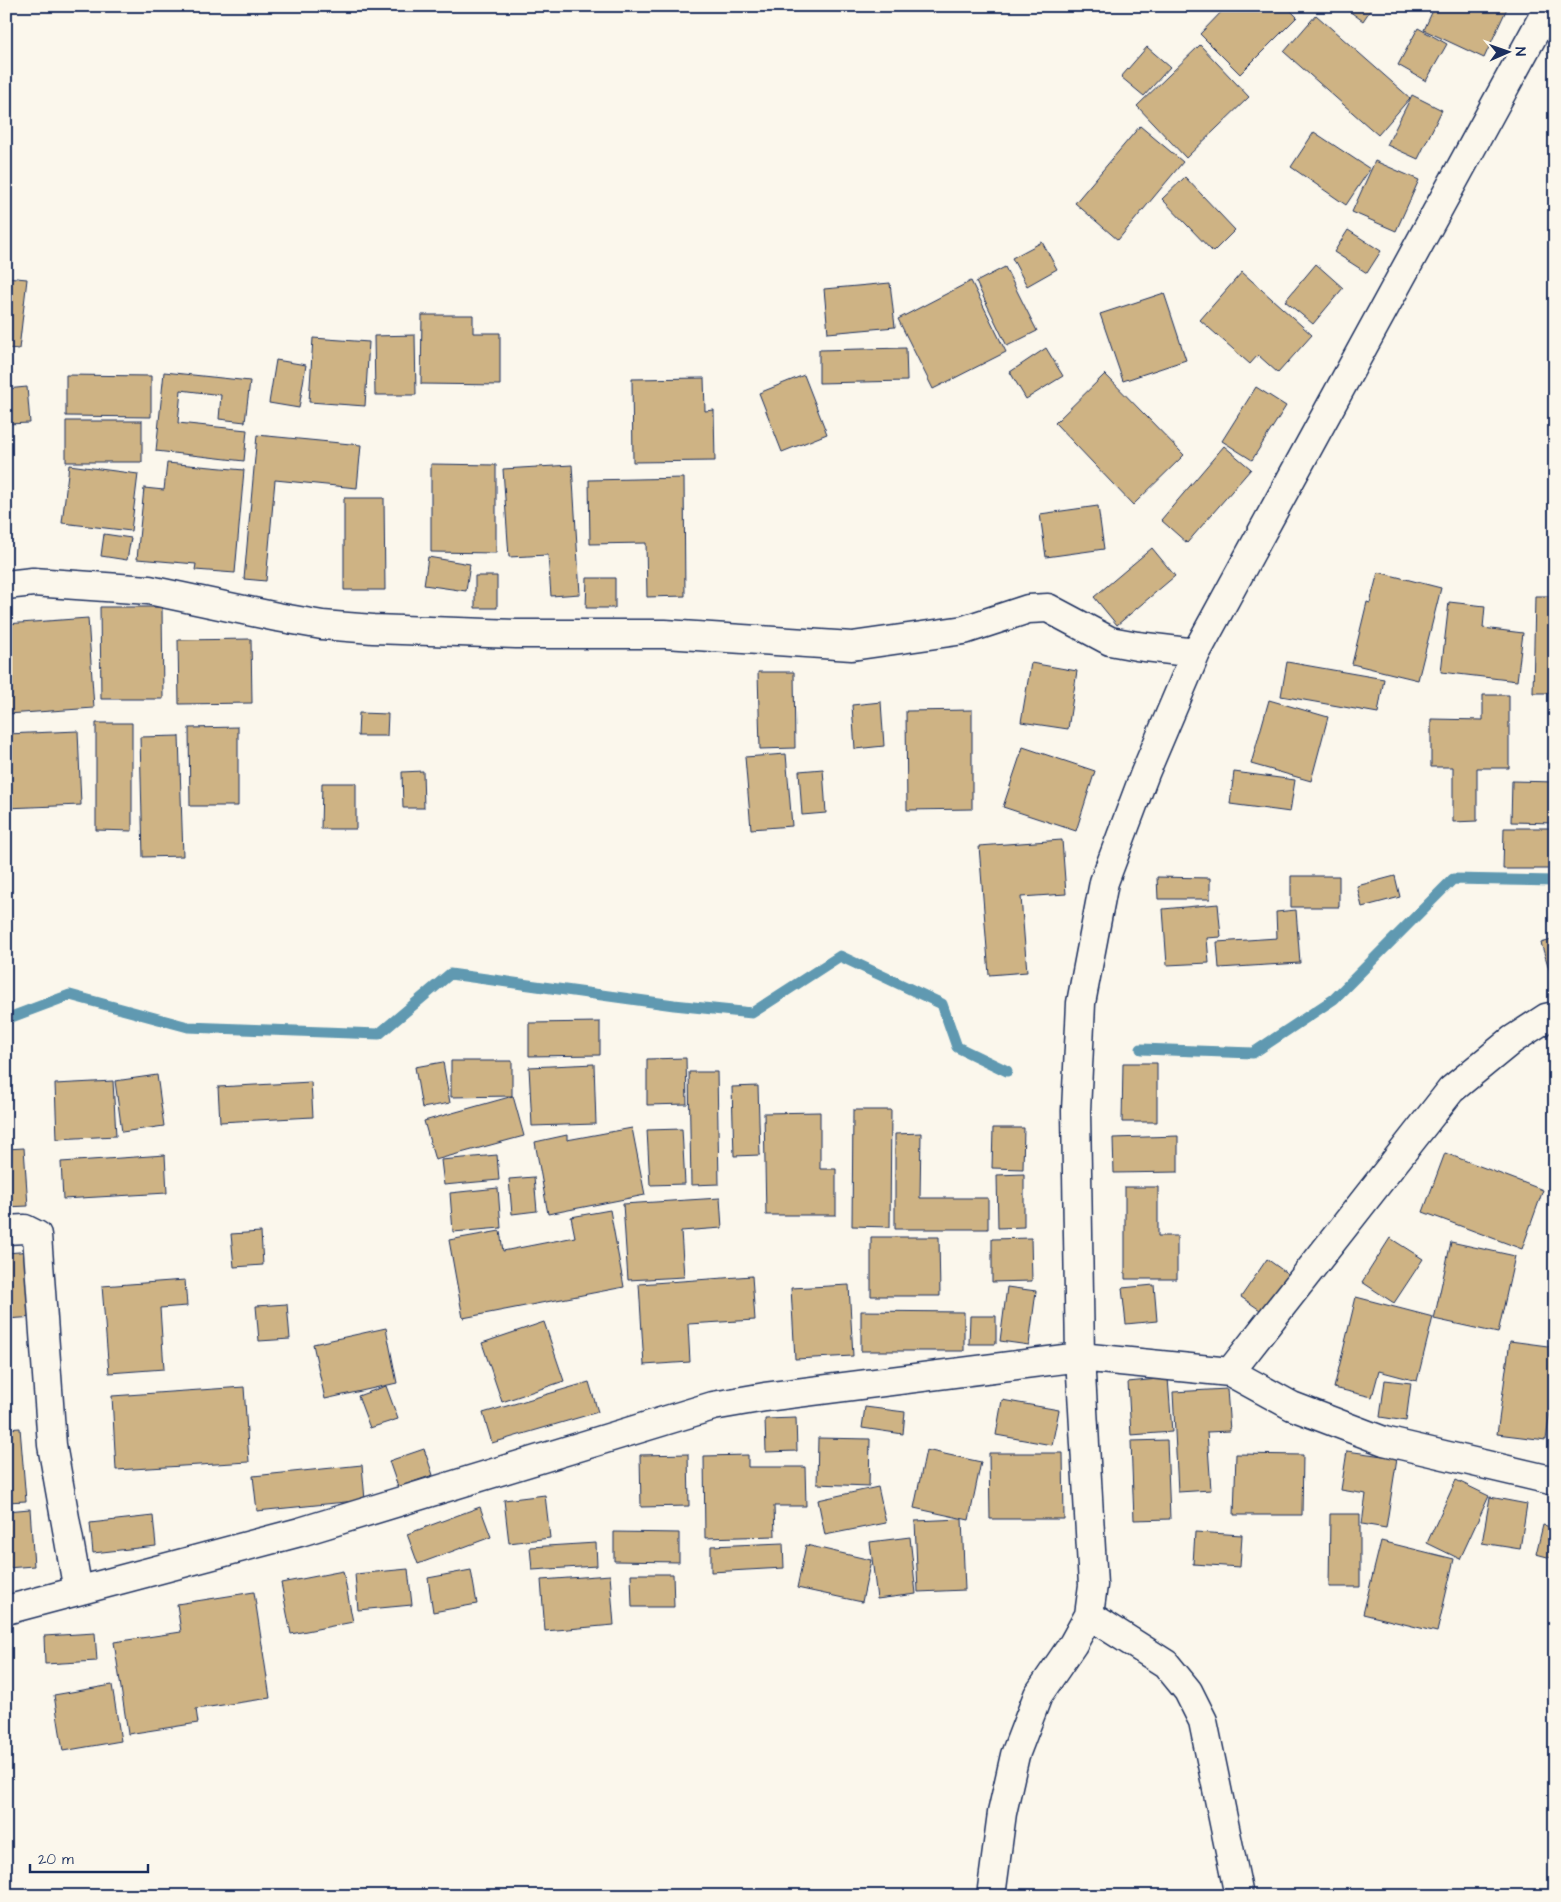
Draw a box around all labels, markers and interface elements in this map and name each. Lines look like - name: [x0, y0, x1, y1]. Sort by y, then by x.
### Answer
- north arrow: [1484, 28, 1534, 78]
- text: N: [1510, 47, 1530, 57]
- scale bar: [30, 1842, 148, 1874]
- text: 20 m: [38, 1849, 74, 1870]

